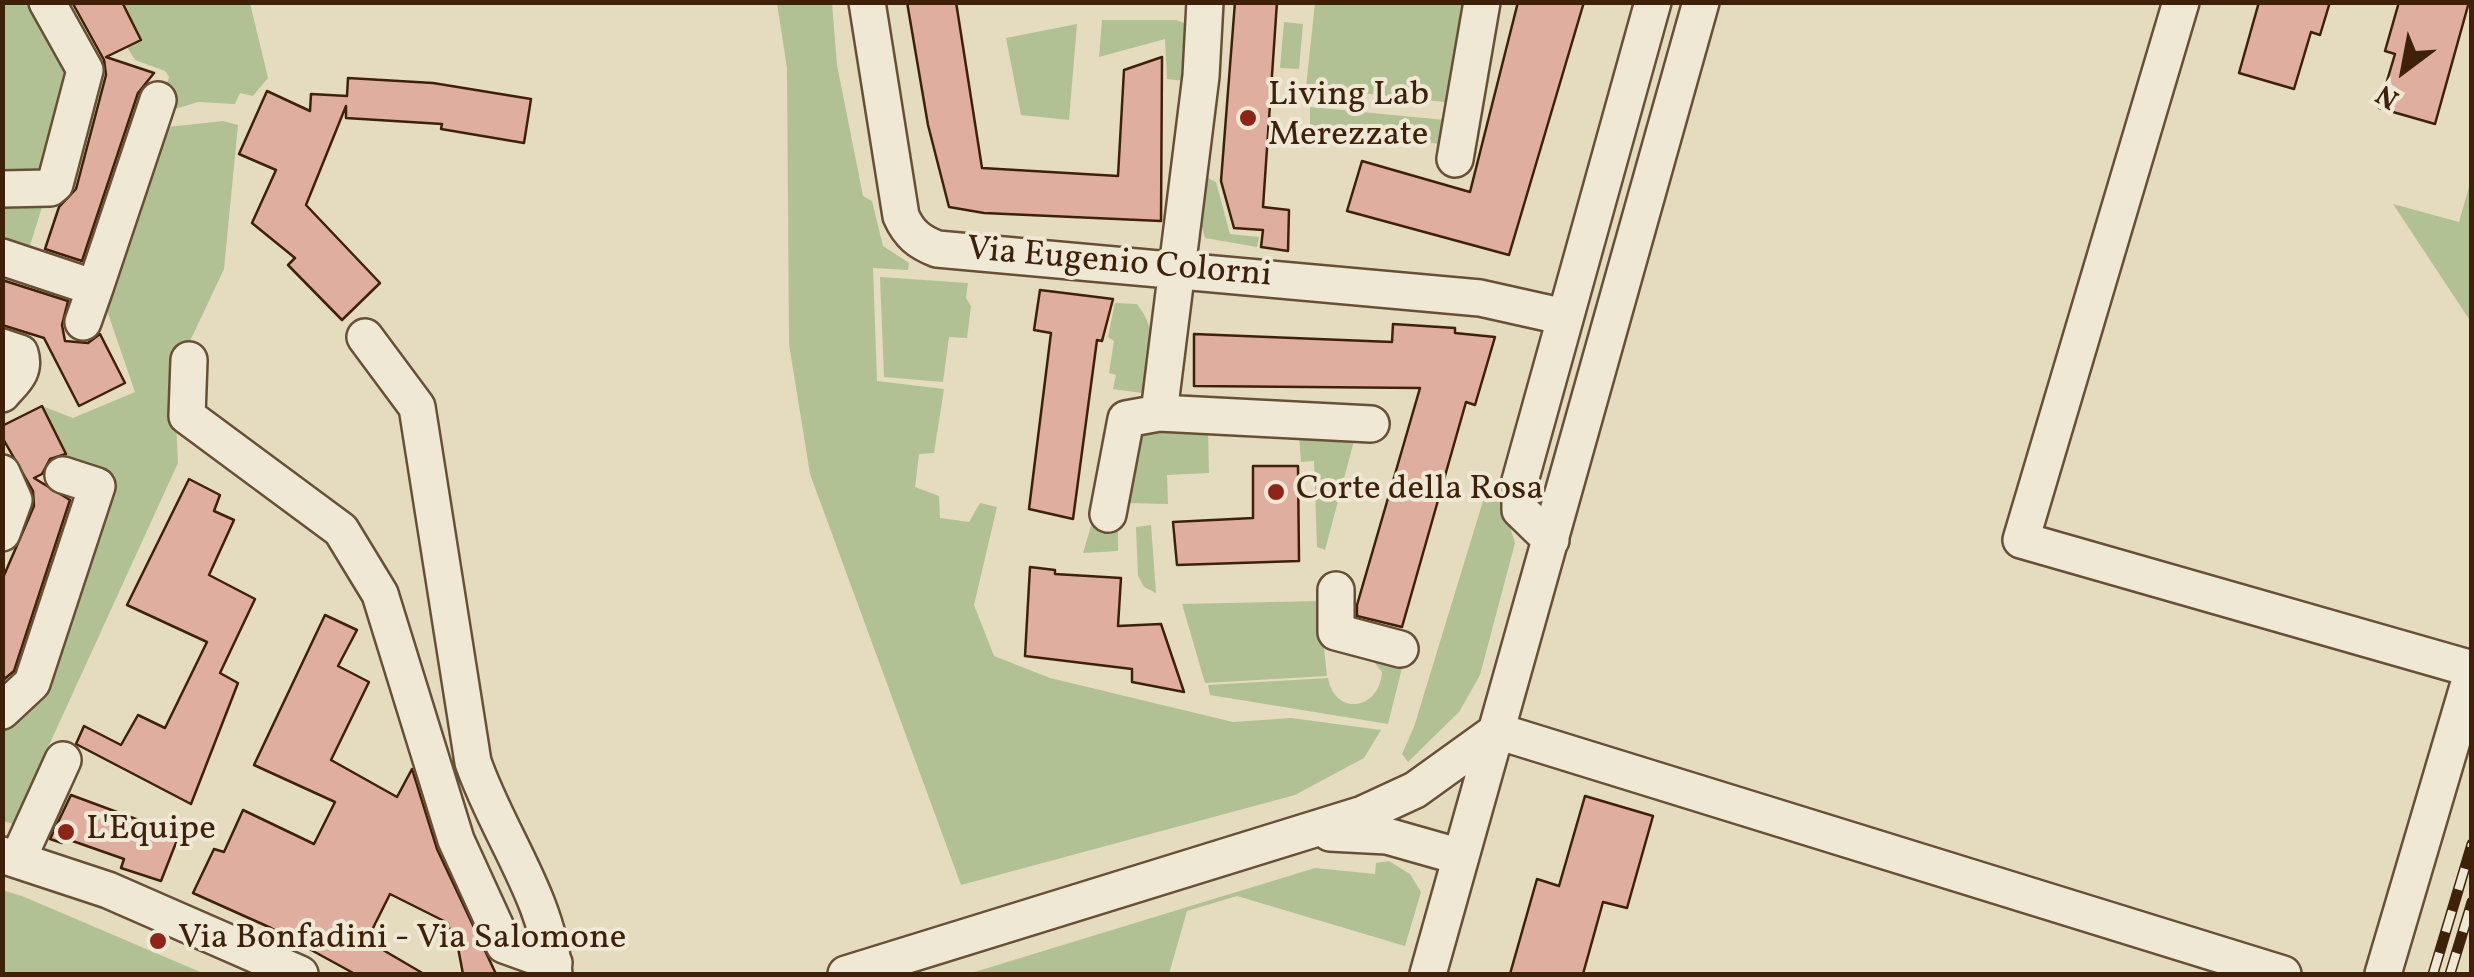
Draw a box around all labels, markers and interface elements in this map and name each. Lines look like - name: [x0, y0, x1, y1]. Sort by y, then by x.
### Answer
- north arrow: [2354, 20, 2454, 120]
- text: N: [2369, 74, 2407, 118]
- place label: Living Lab Merezzate: [1268, 77, 1429, 159]
- marker: Living Lab Merezzate: [1237, 107, 1259, 129]
- street label: Via Eugenio Colorni: [965, 231, 1273, 299]
- place label: Corte della Rosa: [1296, 471, 1544, 513]
- marker: Corte della Rosa: [1265, 481, 1287, 503]
- place label: L'Equipe: [86, 811, 216, 853]
- marker: L'Equipe: [55, 821, 77, 843]
- place label: Via Bonfadini - Via Salomone: [178, 920, 626, 962]
- marker: Via Bonfadini - Via Salomone: [147, 930, 169, 952]

